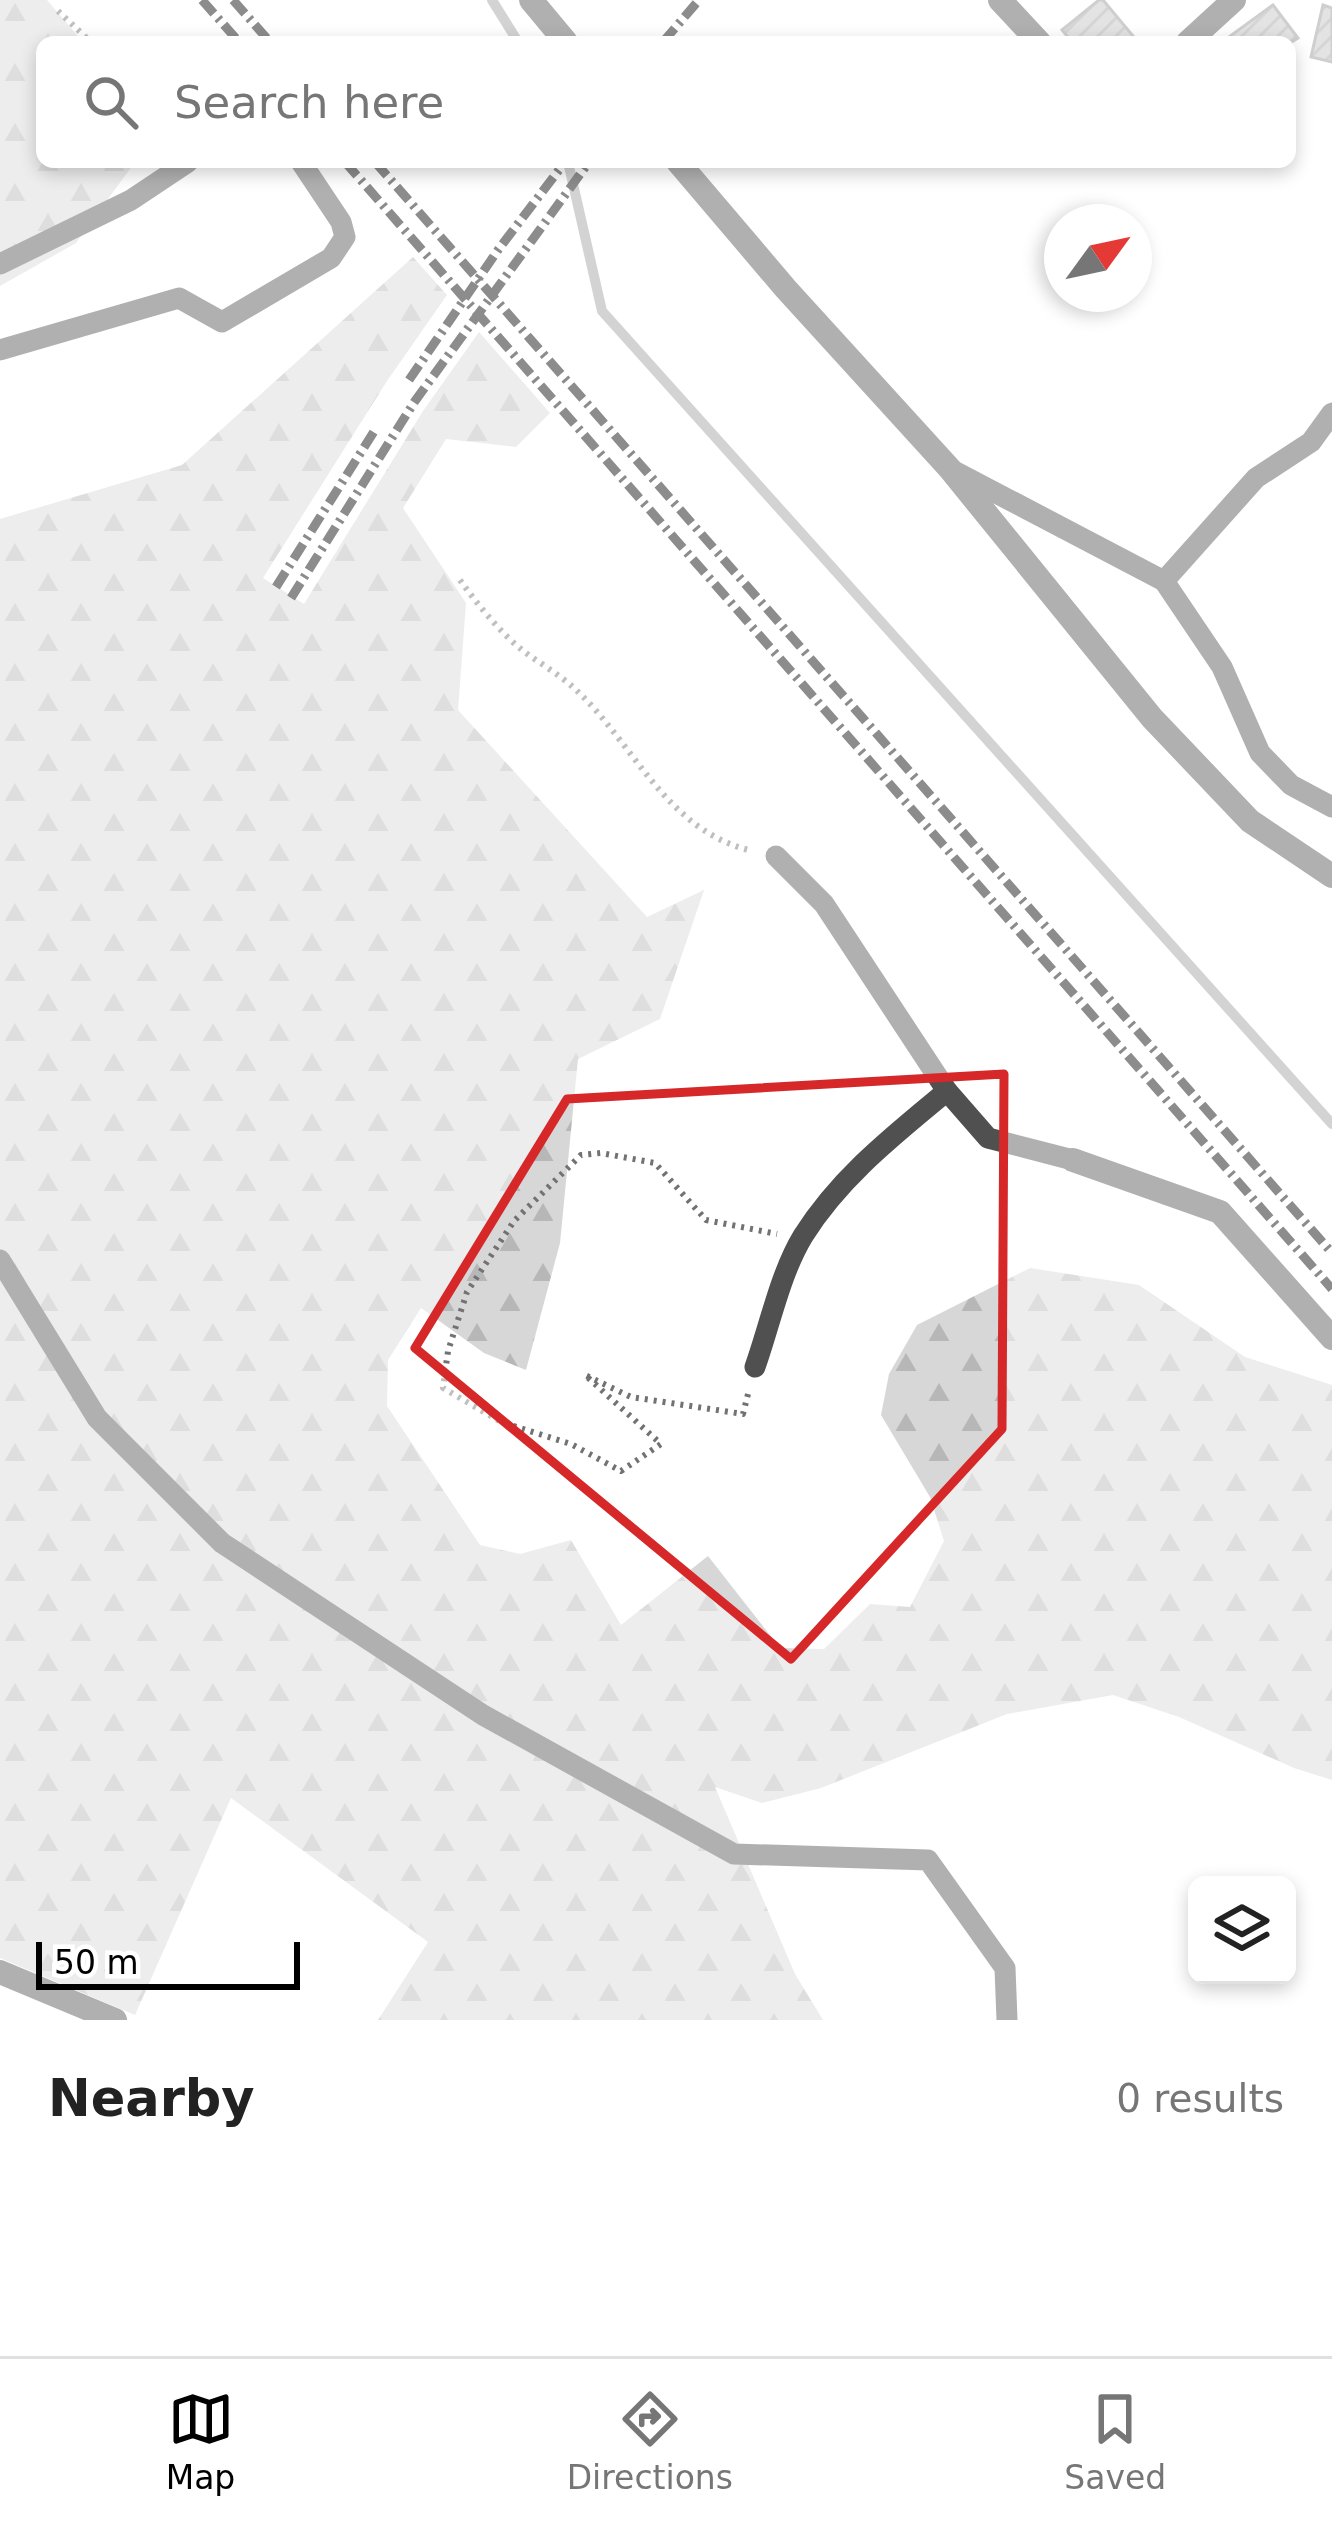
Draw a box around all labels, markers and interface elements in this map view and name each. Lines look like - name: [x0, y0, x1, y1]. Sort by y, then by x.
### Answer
- search box: [36, 36, 1296, 168]
- icon: search: [78, 69, 144, 135]
- text: Search here: [174, 76, 444, 129]
- north arrow: [1044, 204, 1152, 312]
- map controls: [1188, 1876, 1296, 1984]
- button: layers: [1188, 1876, 1296, 1984]
- scale bar: [36, 1936, 300, 1989]
- text: 50 m: [54, 1943, 139, 1982]
- text: Nearby: [48, 2069, 255, 2128]
- text: 0 results: [1116, 2076, 1284, 2121]
- tab: Map: [166, 2386, 235, 2497]
- tab: Directions: [567, 2386, 733, 2497]
- tab: Saved: [1064, 2386, 1166, 2497]

